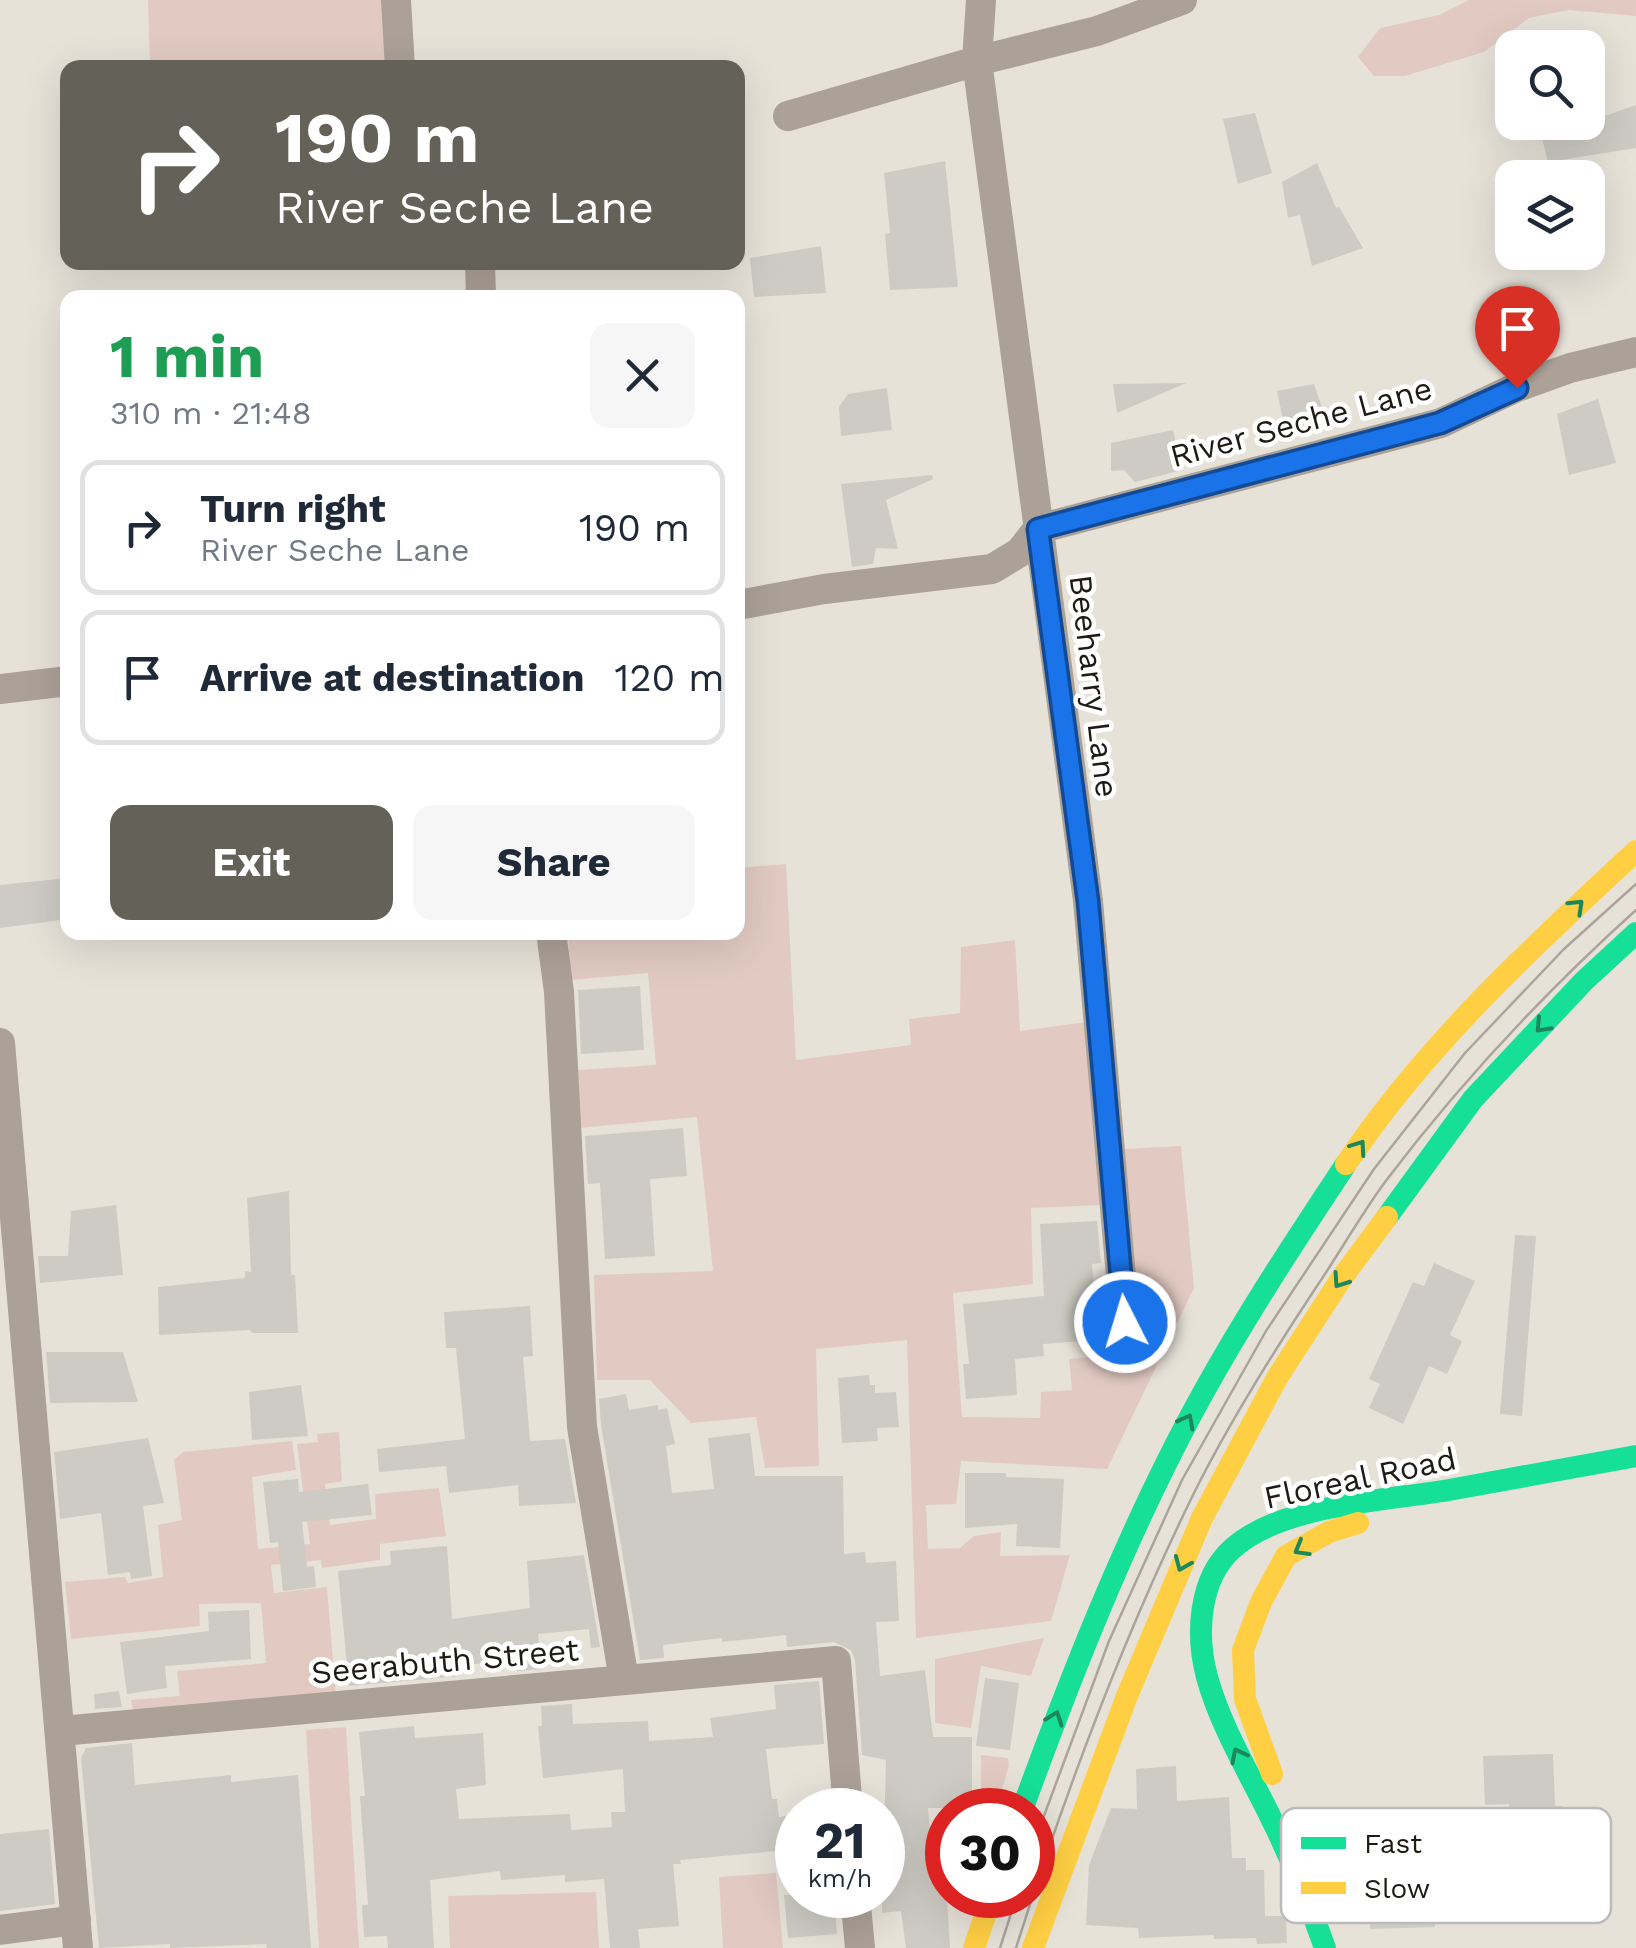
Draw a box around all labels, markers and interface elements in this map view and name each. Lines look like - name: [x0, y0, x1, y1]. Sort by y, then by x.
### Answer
- map controls: [1495, 30, 1605, 270]
- button: search: [1495, 30, 1605, 140]
- text: 190 m: [275, 97, 479, 179]
- icon: right: [110, 100, 240, 230]
- button: layers: [1495, 160, 1605, 270]
- text: River Seche Lane: [275, 181, 654, 234]
- pin: [1475, 286, 1560, 389]
- icon: arrive: [1490, 301, 1545, 356]
- text: 1 min: [110, 321, 264, 392]
- button: close: [590, 323, 695, 428]
- street label: River Seche Lane: [1166, 369, 1436, 475]
- text: 310 m · 21:48: [110, 394, 311, 432]
- text: Turn right: [200, 487, 386, 531]
- icon: right: [115, 500, 170, 555]
- text: 190 m: [579, 506, 690, 550]
- text: River Seche Lane: [200, 531, 470, 569]
- street label: Beeharry Lane: [1061, 573, 1127, 799]
- icon: arrive: [115, 650, 170, 705]
- text: Arrive at destination: [200, 656, 585, 700]
- text: 120 m: [615, 656, 724, 700]
- button: Exit: [110, 805, 393, 920]
- button: Share: [413, 805, 695, 920]
- one-way arrow: [1566, 900, 1584, 918]
- one-way arrow: [1536, 1015, 1554, 1033]
- one-way arrow: [1347, 1139, 1365, 1158]
- one-way arrow: [1334, 1269, 1352, 1288]
- position arrow: [1073, 1270, 1177, 1374]
- one-way arrow: [1174, 1414, 1194, 1432]
- street label: Floreal Road: [1261, 1439, 1459, 1517]
- one-way arrow: [1294, 1536, 1312, 1556]
- one-way arrow: [1174, 1554, 1194, 1572]
- street label: Seerabuth Street: [310, 1630, 580, 1692]
- one-way arrow: [1043, 1711, 1064, 1728]
- one-way arrow: [1231, 1747, 1250, 1765]
- speed limit sign: 30: [925, 1788, 1055, 1918]
- legend: [1281, 1808, 1611, 1923]
- text: 21: [814, 1811, 866, 1870]
- text: Fast: [1364, 1827, 1422, 1860]
- text: km/h: [808, 1864, 872, 1893]
- text: Slow: [1364, 1872, 1430, 1905]

